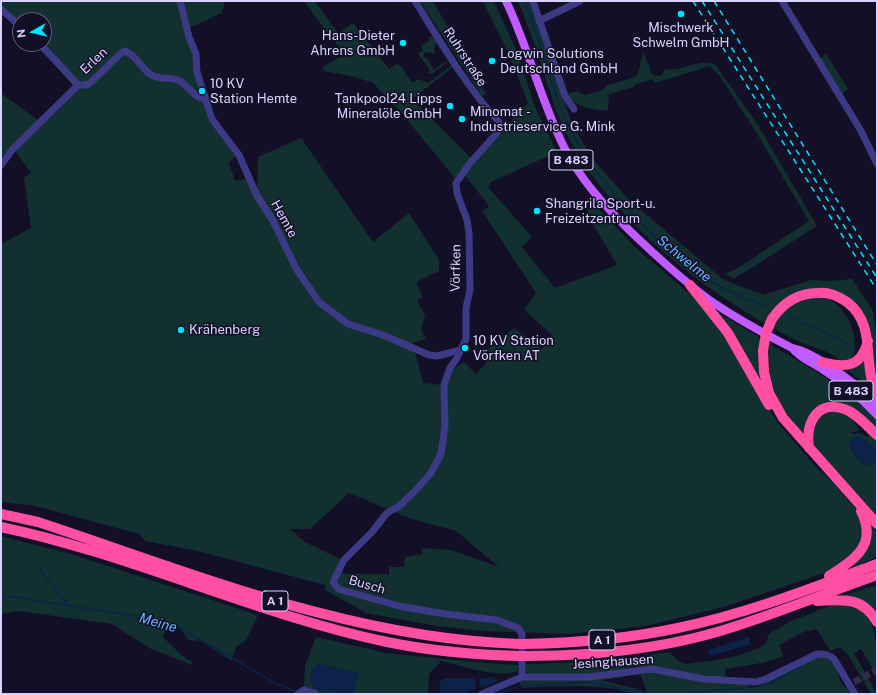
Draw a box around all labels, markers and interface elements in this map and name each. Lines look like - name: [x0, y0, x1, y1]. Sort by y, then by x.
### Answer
- marker: Mischwerk Schwelm GmbH: [676, 9, 686, 19]
- north arrow: [12, 12, 52, 52]
- place label: Mischwerk Schwelm GmbH: [632, 20, 730, 51]
- street label: Ruhrstraße: [440, 24, 490, 90]
- text: N: [15, 28, 28, 39]
- place label: Hans-Dieter Ahrens GmbH: [310, 28, 395, 59]
- marker: Hans-Dieter Ahrens GmbH: [398, 38, 408, 48]
- street label: Erlen: [77, 45, 111, 77]
- place label: Logwin Solutions Deutschland GmbH: [500, 46, 618, 77]
- marker: Logwin Solutions Deutschland GmbH: [487, 56, 497, 66]
- place label: 10 KV Station Hemte: [210, 76, 297, 107]
- marker: 10 KV Station Hemte: [197, 86, 207, 96]
- place label: Tankpool24 Lipps Mineralöle GmbH: [335, 91, 442, 122]
- marker: Tankpool24 Lipps Mineralöle GmbH: [445, 101, 455, 111]
- place label: Minomat - Industrieservice G. Mink: [470, 104, 615, 135]
- marker: Minomat - Industrieservice G. Mink: [457, 114, 467, 124]
- road number: B 483: [549, 150, 593, 170]
- place label: Shangrila Sport-u. Freizeitzentrum: [545, 196, 655, 227]
- street label: Hemte: [267, 198, 301, 240]
- marker: Shangrila Sport-u. Freizeitzentrum: [532, 206, 542, 216]
- water label: Schwelme: [653, 232, 715, 286]
- street label: Vörfken: [448, 244, 464, 292]
- place label: Krähenberg: [189, 322, 260, 338]
- marker: Krähenberg: [176, 325, 186, 335]
- place label: 10 KV Station Vörfken AT: [473, 333, 554, 364]
- marker: 10 KV Station Vörfken AT: [460, 343, 470, 353]
- road number: B 483: [829, 381, 873, 401]
- street label: Busch: [347, 572, 387, 598]
- road number: A 1: [262, 591, 288, 611]
- water label: Meine: [137, 610, 179, 636]
- road number: A 1: [589, 630, 615, 650]
- street label: Jesinghausen: [572, 651, 654, 673]

